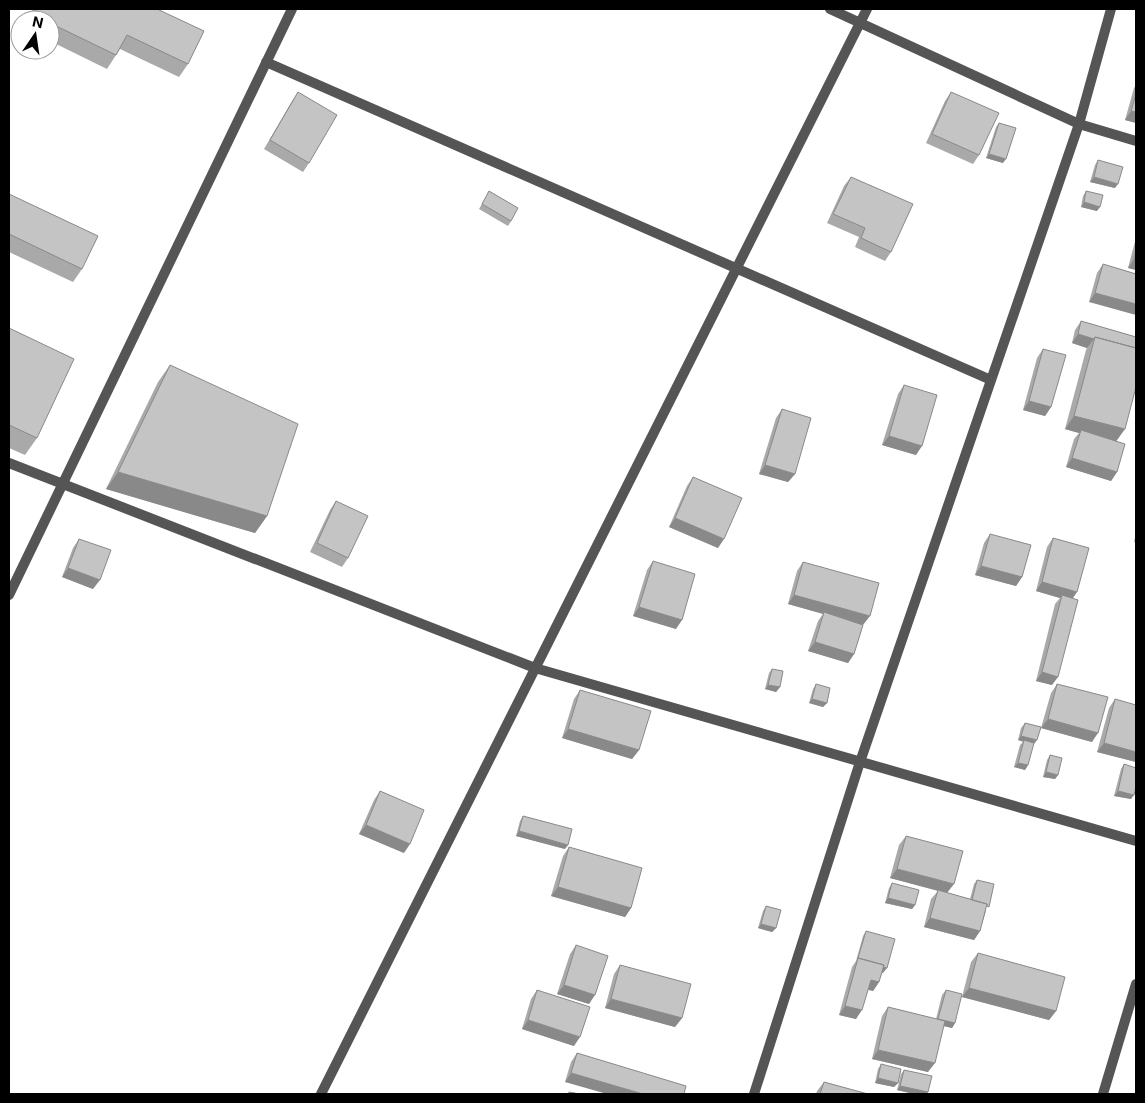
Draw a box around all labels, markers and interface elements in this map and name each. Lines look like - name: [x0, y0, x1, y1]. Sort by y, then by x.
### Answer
- north arrow: [10, 10, 60, 60]
- text: N: [31, 12, 45, 31]

